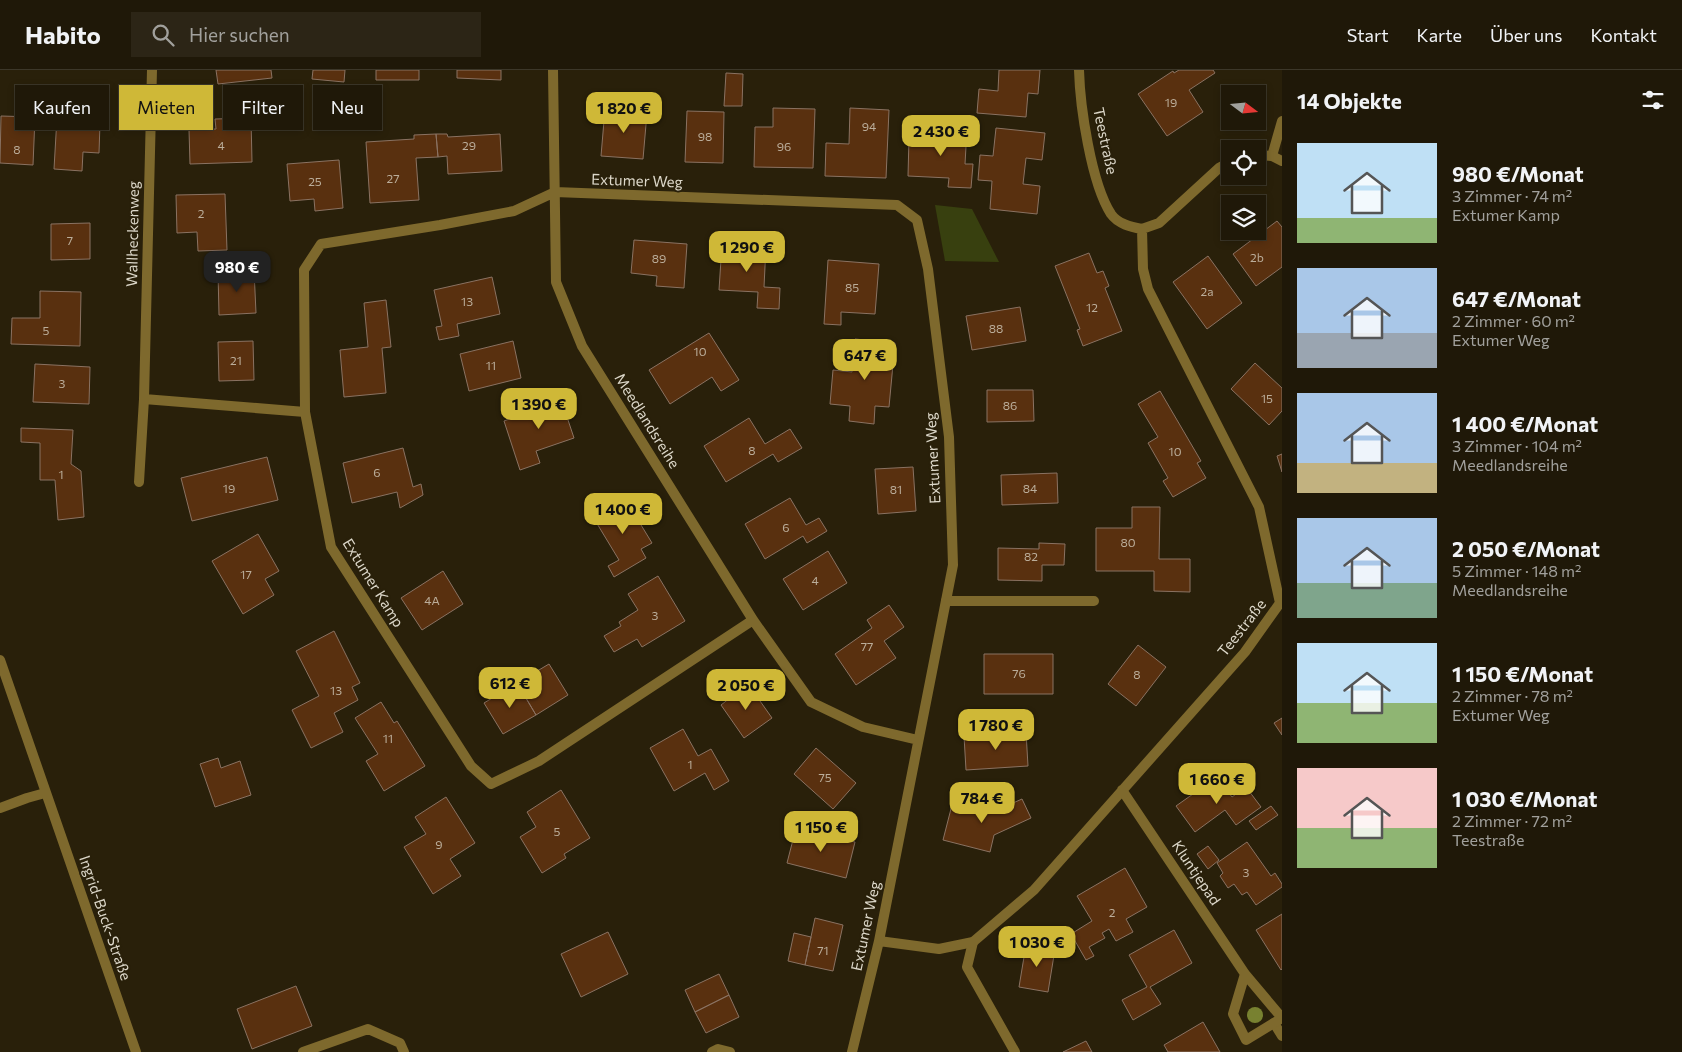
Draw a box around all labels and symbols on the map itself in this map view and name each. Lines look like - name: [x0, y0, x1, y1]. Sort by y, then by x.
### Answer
- north arrow: [1221, 85, 1266, 130]
- pin: 1 820 €: [578, 92, 670, 134]
- house number: 19: [1165, 95, 1177, 109]
- street label: Teestraße: [1090, 106, 1122, 176]
- pin: 2 430 €: [895, 114, 987, 157]
- house number: 94: [862, 119, 876, 133]
- house number: 98: [698, 129, 712, 143]
- house number: 4: [217, 138, 225, 152]
- house number: 29: [462, 138, 476, 152]
- house number: 96: [777, 139, 791, 153]
- house number: 8: [13, 142, 21, 156]
- street label: Extumer Weg: [591, 169, 683, 191]
- house number: 27: [387, 171, 399, 185]
- house number: 25: [308, 174, 322, 188]
- street label: Wallheckenweg: [122, 181, 142, 287]
- house number: 2: [198, 206, 205, 220]
- pin: 1 290 €: [701, 230, 793, 273]
- house number: 7: [67, 233, 73, 247]
- pin: 980 €: [202, 250, 272, 293]
- house number: 2b: [1250, 250, 1264, 264]
- house number: 89: [652, 251, 666, 265]
- house number: 85: [845, 280, 859, 294]
- house number: 2a: [1201, 284, 1213, 298]
- house number: 13: [461, 294, 473, 308]
- house number: 12: [1086, 300, 1098, 314]
- house number: 88: [989, 321, 1003, 335]
- house number: 5: [43, 323, 50, 337]
- pin: 647 €: [830, 338, 900, 381]
- house number: 10: [694, 344, 707, 358]
- house number: 21: [230, 353, 242, 367]
- house number: 11: [486, 358, 496, 372]
- street label: Meedlandsreihe: [611, 370, 684, 471]
- house number: 3: [59, 376, 66, 390]
- pin: 1 390 €: [493, 388, 585, 430]
- house number: 15: [1261, 391, 1273, 405]
- house number: 86: [1003, 398, 1017, 412]
- street label: Extumer Weg: [921, 412, 943, 504]
- house number: 8: [748, 443, 756, 457]
- house number: 10: [1169, 444, 1182, 458]
- house number: 6: [373, 465, 381, 479]
- house number: 1: [58, 467, 64, 481]
- house number: 19: [223, 481, 235, 495]
- house number: 84: [1023, 481, 1037, 495]
- house number: 81: [890, 482, 902, 496]
- pin: 1 400 €: [577, 492, 669, 535]
- house number: 6: [782, 520, 790, 534]
- street label: Extumer Kamp: [339, 535, 408, 630]
- house number: 80: [1120, 535, 1136, 549]
- house number: 82: [1024, 549, 1038, 563]
- house number: 17: [240, 567, 252, 581]
- house number: 4: [811, 573, 819, 587]
- house number: 4A: [424, 593, 440, 607]
- street label: Teestraße: [1213, 595, 1269, 660]
- house number: 3: [652, 608, 659, 622]
- house number: 77: [861, 639, 873, 653]
- pin: 612 €: [475, 666, 545, 709]
- house number: 76: [1012, 666, 1026, 680]
- house number: 8: [1133, 667, 1141, 681]
- pin: 2 050 €: [700, 668, 792, 711]
- house number: 13: [330, 683, 342, 697]
- pin: 1 780 €: [950, 708, 1042, 751]
- house number: 11: [383, 731, 393, 745]
- house number: 1: [687, 757, 693, 771]
- pin: 1 660 €: [1171, 762, 1263, 805]
- house number: 75: [818, 770, 832, 784]
- pin: 784 €: [947, 782, 1017, 824]
- pin: 1 150 €: [775, 810, 867, 853]
- house number: 5: [554, 824, 561, 838]
- house number: 9: [435, 837, 443, 851]
- street label: Kluntjepad: [1169, 837, 1225, 908]
- street label: Ingrid-Buck-Straße: [76, 853, 136, 983]
- house number: 3: [1243, 865, 1250, 879]
- street label: Extumer Weg: [847, 879, 883, 972]
- house number: 2: [1109, 905, 1116, 919]
- pin: 1 030 €: [991, 926, 1083, 968]
- house number: 71: [817, 943, 829, 957]

